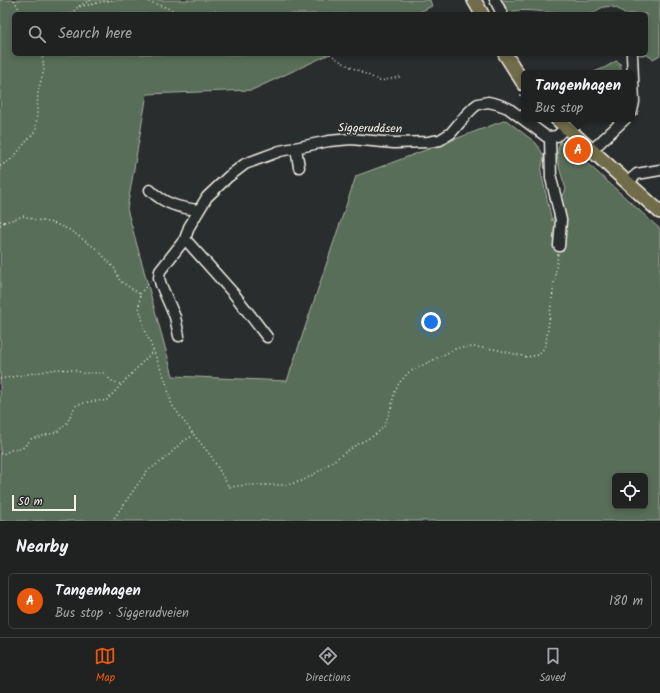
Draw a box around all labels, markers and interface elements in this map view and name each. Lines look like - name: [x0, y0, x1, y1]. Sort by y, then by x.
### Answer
- search box: [12, 12, 648, 56]
- text: Search here: [58, 22, 132, 46]
- icon: search: [26, 23, 48, 45]
- popup: [521, 70, 635, 122]
- text: Tangenhagen: [535, 74, 621, 98]
- text: Bus stop: [535, 98, 583, 119]
- street label: Siggerudåsen: [338, 118, 402, 139]
- pin: A: [565, 135, 591, 165]
- your location: [421, 312, 441, 332]
- map controls: [612, 473, 648, 509]
- button: locate: [612, 473, 648, 509]
- scale bar: [12, 493, 76, 512]
- text: 50 m: [18, 493, 43, 511]
- text: Nearby: [16, 534, 68, 561]
- text: Tangenhagen: [55, 579, 141, 603]
- text: A: [26, 591, 34, 612]
- text: 180 m: [609, 591, 643, 612]
- text: Bus stop · Siggerudveien: [55, 603, 189, 624]
- tab: Map: [94, 645, 116, 687]
- tab: Directions: [305, 645, 351, 687]
- tab: Saved: [540, 645, 566, 687]

